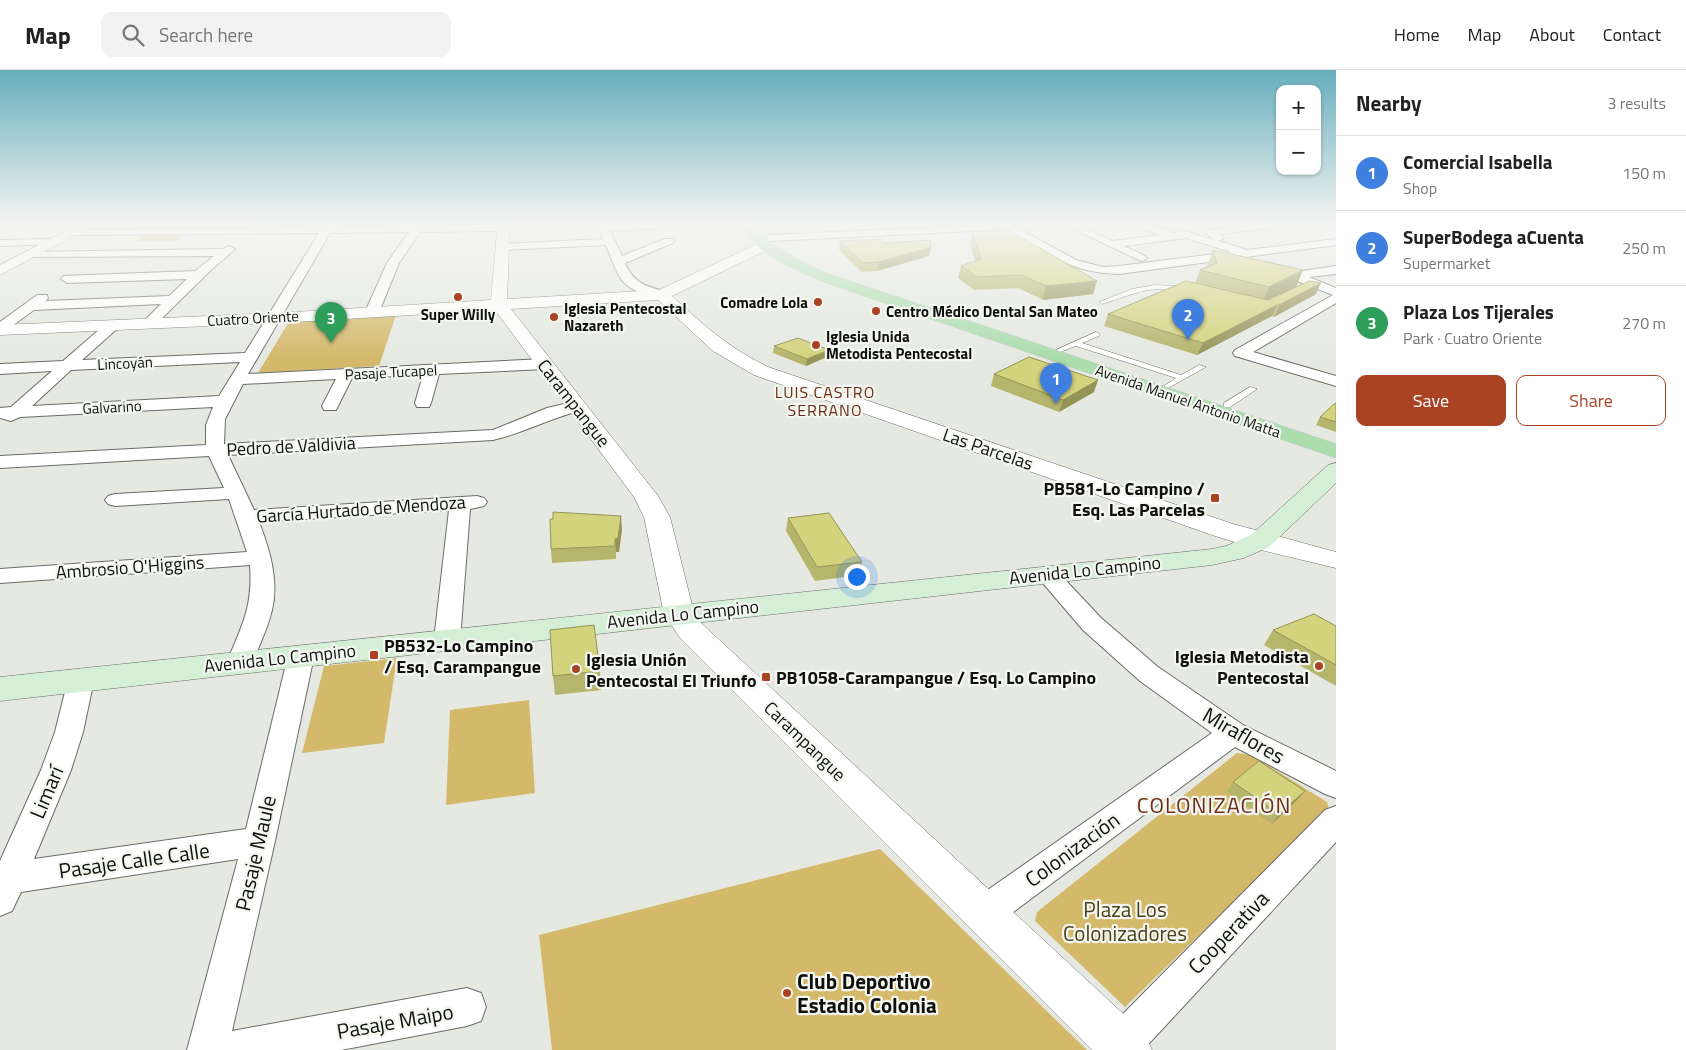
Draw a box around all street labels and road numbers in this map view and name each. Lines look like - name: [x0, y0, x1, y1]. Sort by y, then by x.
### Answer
- street label: Cuatro Oriente: [207, 304, 299, 332]
- street label: Lincoyán: [97, 350, 153, 376]
- street label: Carampangue: [531, 353, 617, 453]
- street label: Pasaje Tucapel: [344, 358, 438, 386]
- street label: Avenida Manuel Antonio Matta: [1092, 358, 1284, 444]
- street label: Galvarino: [82, 394, 142, 420]
- street label: Las Parcelas: [939, 421, 1037, 477]
- street label: Pedro de Valdivia: [226, 429, 356, 463]
- street label: García Hurtado de Mendoza: [255, 488, 467, 530]
- street label: Ambrosio O'Higgins: [55, 548, 205, 586]
- street label: Avenida Lo Campino: [1008, 549, 1162, 591]
- street label: Avenida Lo Campino: [606, 593, 760, 635]
- street label: Avenida Lo Campino: [203, 637, 357, 679]
- street label: Carampangue: [758, 695, 852, 787]
- street label: Miraflores: [1197, 699, 1291, 771]
- street label: Limarí: [21, 759, 72, 823]
- street label: Pasaje Maule: [226, 792, 284, 914]
- street label: Colonización: [1018, 804, 1126, 894]
- street label: Pasaje Calle Calle: [56, 834, 212, 886]
- street label: Cooperativa: [1180, 883, 1276, 981]
- street label: Pasaje Maipo: [334, 995, 456, 1047]

